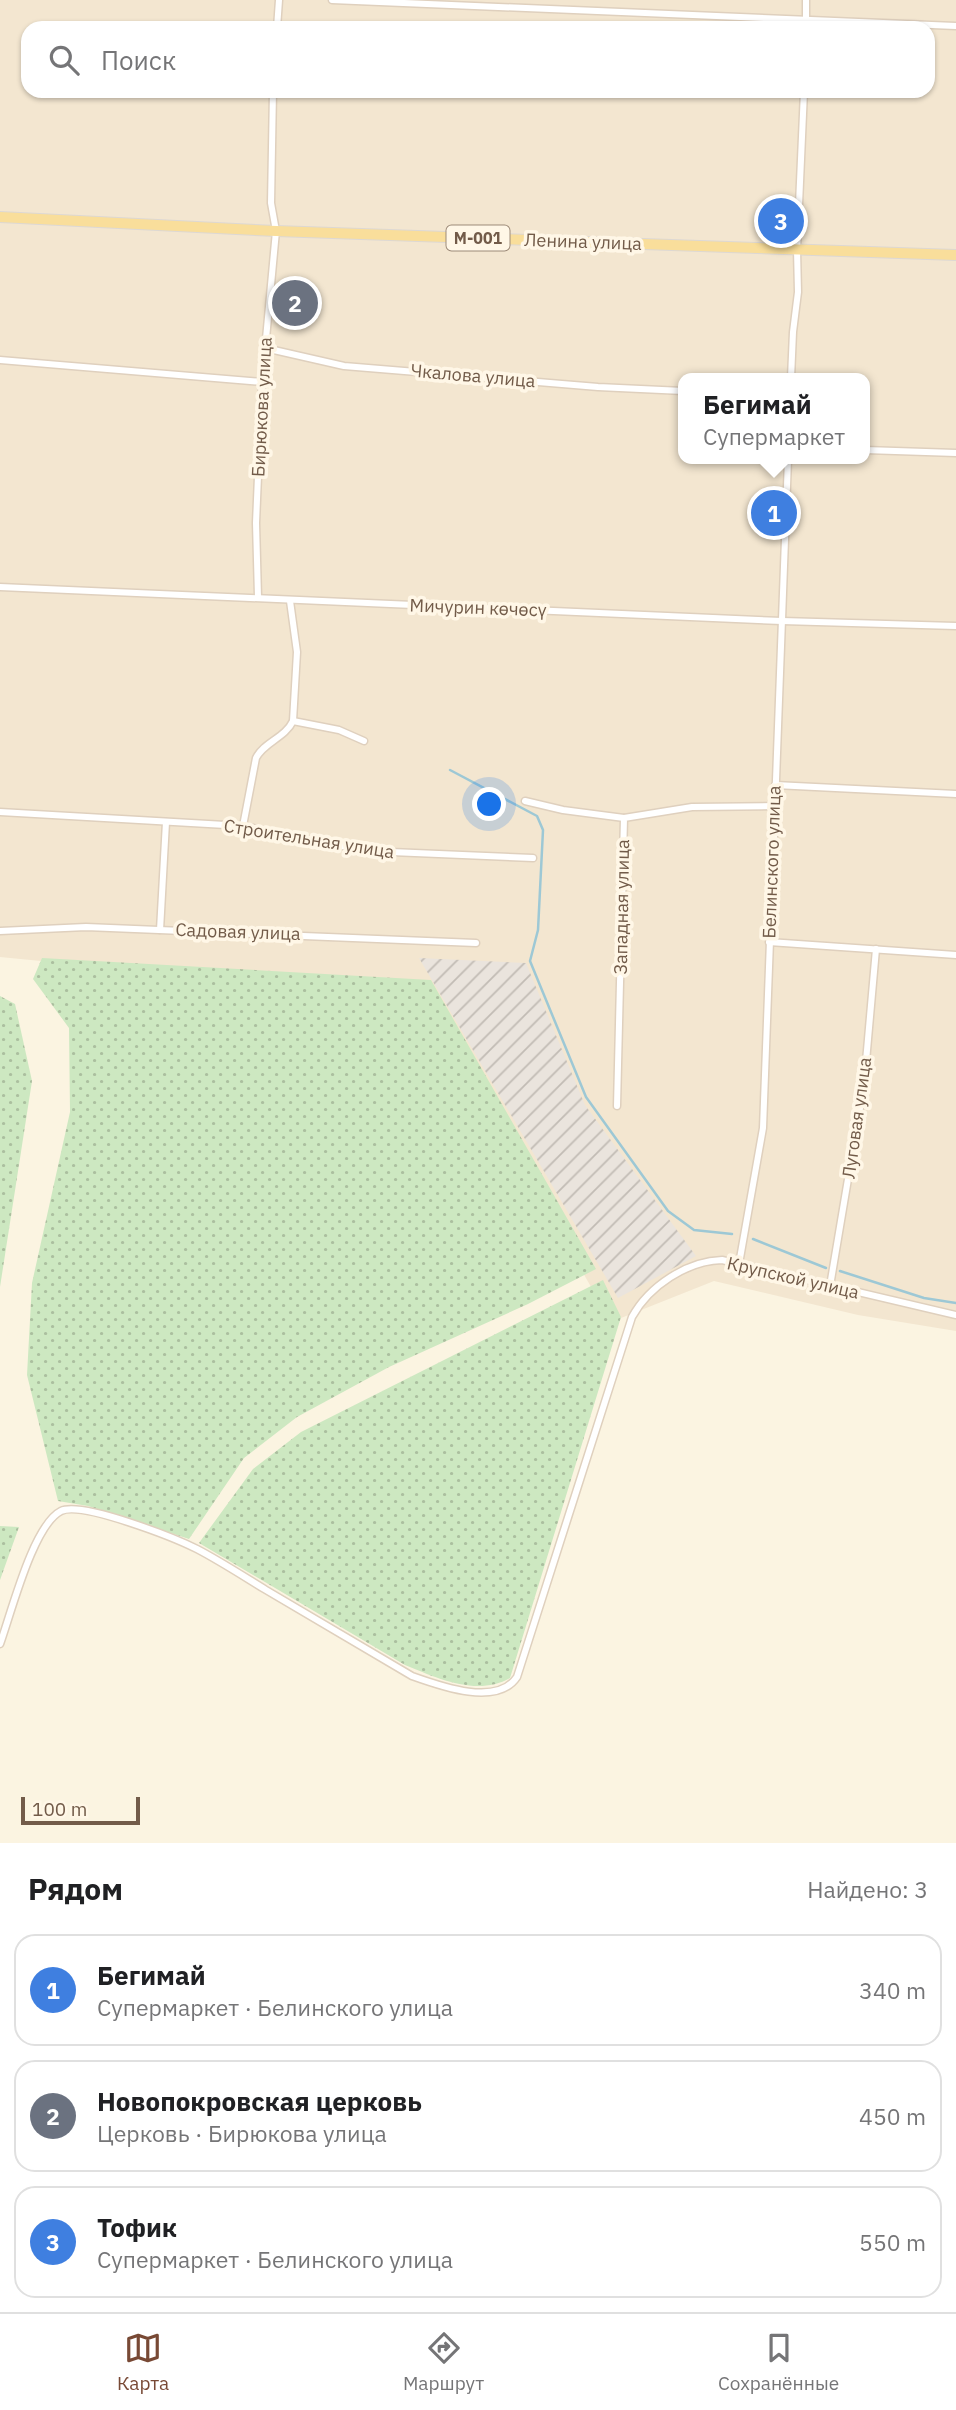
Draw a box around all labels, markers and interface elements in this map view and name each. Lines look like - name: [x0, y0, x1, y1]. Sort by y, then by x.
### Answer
- search box: [21, 21, 935, 98]
- icon: search: [45, 41, 83, 79]
- text: Поиск: [101, 43, 176, 77]
- pin: 3: [758, 195, 804, 247]
- road number: М-001: [447, 226, 510, 250]
- street label: Ленина улица: [524, 228, 643, 255]
- pin: 2: [272, 277, 318, 329]
- street label: Бирюкова улица: [246, 336, 277, 477]
- street label: Чкалова улица: [410, 359, 537, 392]
- popup: [678, 373, 870, 464]
- text: Бегимай: [703, 387, 812, 421]
- text: Супермаркет: [703, 421, 845, 451]
- pin: 1: [751, 487, 797, 539]
- street label: Мичурин көчөсү: [409, 594, 547, 621]
- street label: Белинского улица: [757, 785, 786, 939]
- your location: [472, 787, 506, 821]
- street label: Строительная улица: [222, 814, 396, 863]
- street label: Западная улица: [609, 839, 634, 975]
- street label: Садовая улица: [175, 918, 301, 945]
- street label: Луговая улица: [837, 1055, 876, 1180]
- street label: Крупской улица: [725, 1251, 862, 1304]
- scale bar: [21, 1794, 140, 1826]
- text: 100 m: [32, 1797, 87, 1821]
- text: Рядом: [28, 1869, 123, 1908]
- text: Найдено: 3: [807, 1874, 928, 1904]
- text: Бегимай: [97, 1958, 206, 1992]
- text: 1: [46, 1975, 60, 2005]
- text: 340 m: [859, 1975, 926, 2005]
- text: Супермаркет · Белинского улица: [97, 1992, 453, 2022]
- text: Новопокровская церковь: [97, 2084, 422, 2118]
- text: 2: [46, 2101, 60, 2131]
- text: 450 m: [859, 2101, 926, 2131]
- text: Церковь · Бирюкова улица: [97, 2118, 387, 2148]
- text: Тофик: [97, 2210, 177, 2244]
- text: 3: [46, 2227, 60, 2257]
- text: 550 m: [859, 2227, 926, 2257]
- text: Супермаркет · Белинского улица: [97, 2244, 453, 2274]
- tab: Карта: [117, 2329, 169, 2395]
- tab: Маршрут: [403, 2329, 484, 2395]
- tab: Сохранённые: [718, 2329, 839, 2395]

